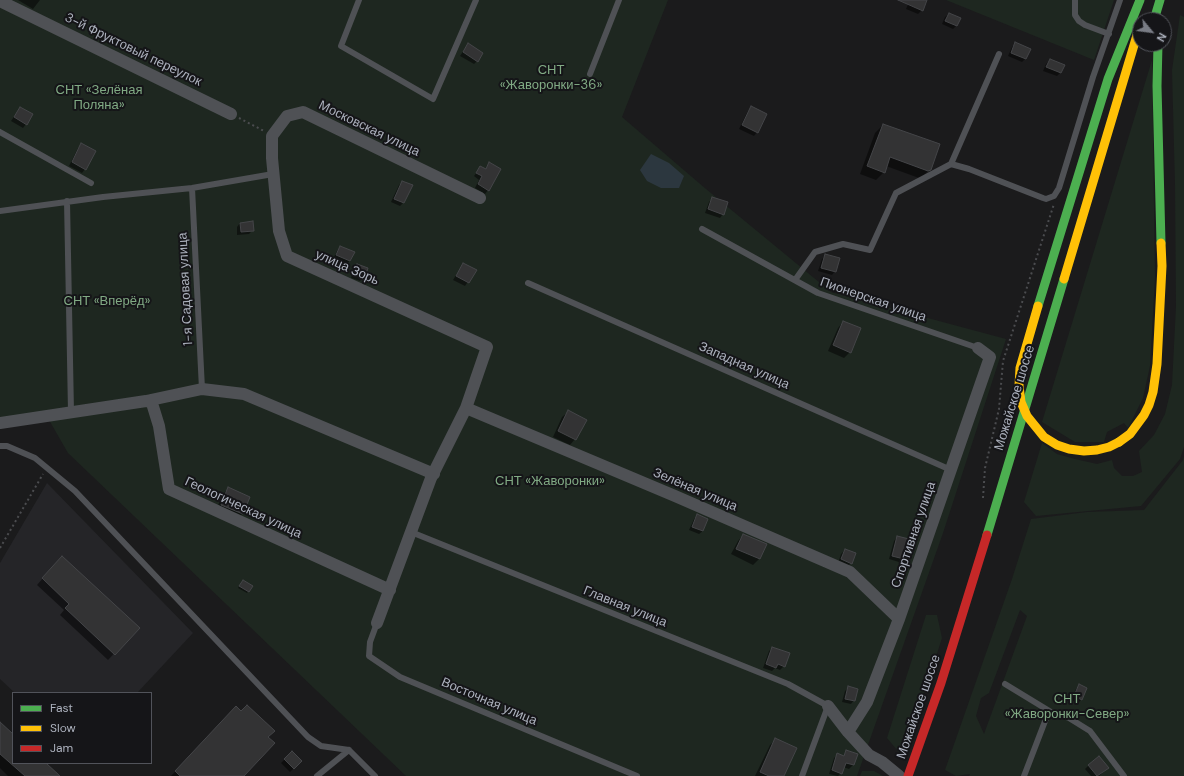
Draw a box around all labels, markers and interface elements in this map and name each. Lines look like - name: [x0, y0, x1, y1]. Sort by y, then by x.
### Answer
- street label: 3-й Фруктовый переулок: [62, 10, 204, 90]
- north arrow: [1132, 12, 1172, 52]
- text: N: [1154, 30, 1170, 44]
- park label: СНТ «Жаворонки-36»: [500, 63, 602, 94]
- park label: СНТ «Зелёная Поляна»: [56, 83, 142, 114]
- street label: Московская улица: [316, 98, 422, 160]
- street label: 1-я Садовая улица: [175, 232, 197, 346]
- street label: улица Зорь: [313, 247, 381, 289]
- street label: Пионерская улица: [818, 274, 928, 326]
- park label: СНТ «Вперёд»: [64, 294, 150, 310]
- street label: Западная улица: [696, 339, 792, 393]
- street label: Можайское шоссе: [992, 343, 1038, 453]
- street label: Зелёная улица: [650, 465, 740, 515]
- street label: Геологическая улица: [182, 474, 304, 542]
- park label: СНТ «Жаворонки»: [495, 474, 605, 490]
- street label: Спортивная улица: [888, 480, 940, 590]
- street label: Главная улица: [581, 583, 669, 631]
- street label: Можайское шоссе: [894, 653, 944, 761]
- street label: Восточная улица: [439, 675, 539, 729]
- legend: [12, 692, 152, 764]
- park label: СНТ «Жаворонки-Север»: [1005, 692, 1129, 723]
- text: Fast: [50, 700, 73, 716]
- text: Slow: [50, 720, 76, 736]
- text: Jam: [50, 740, 73, 756]

